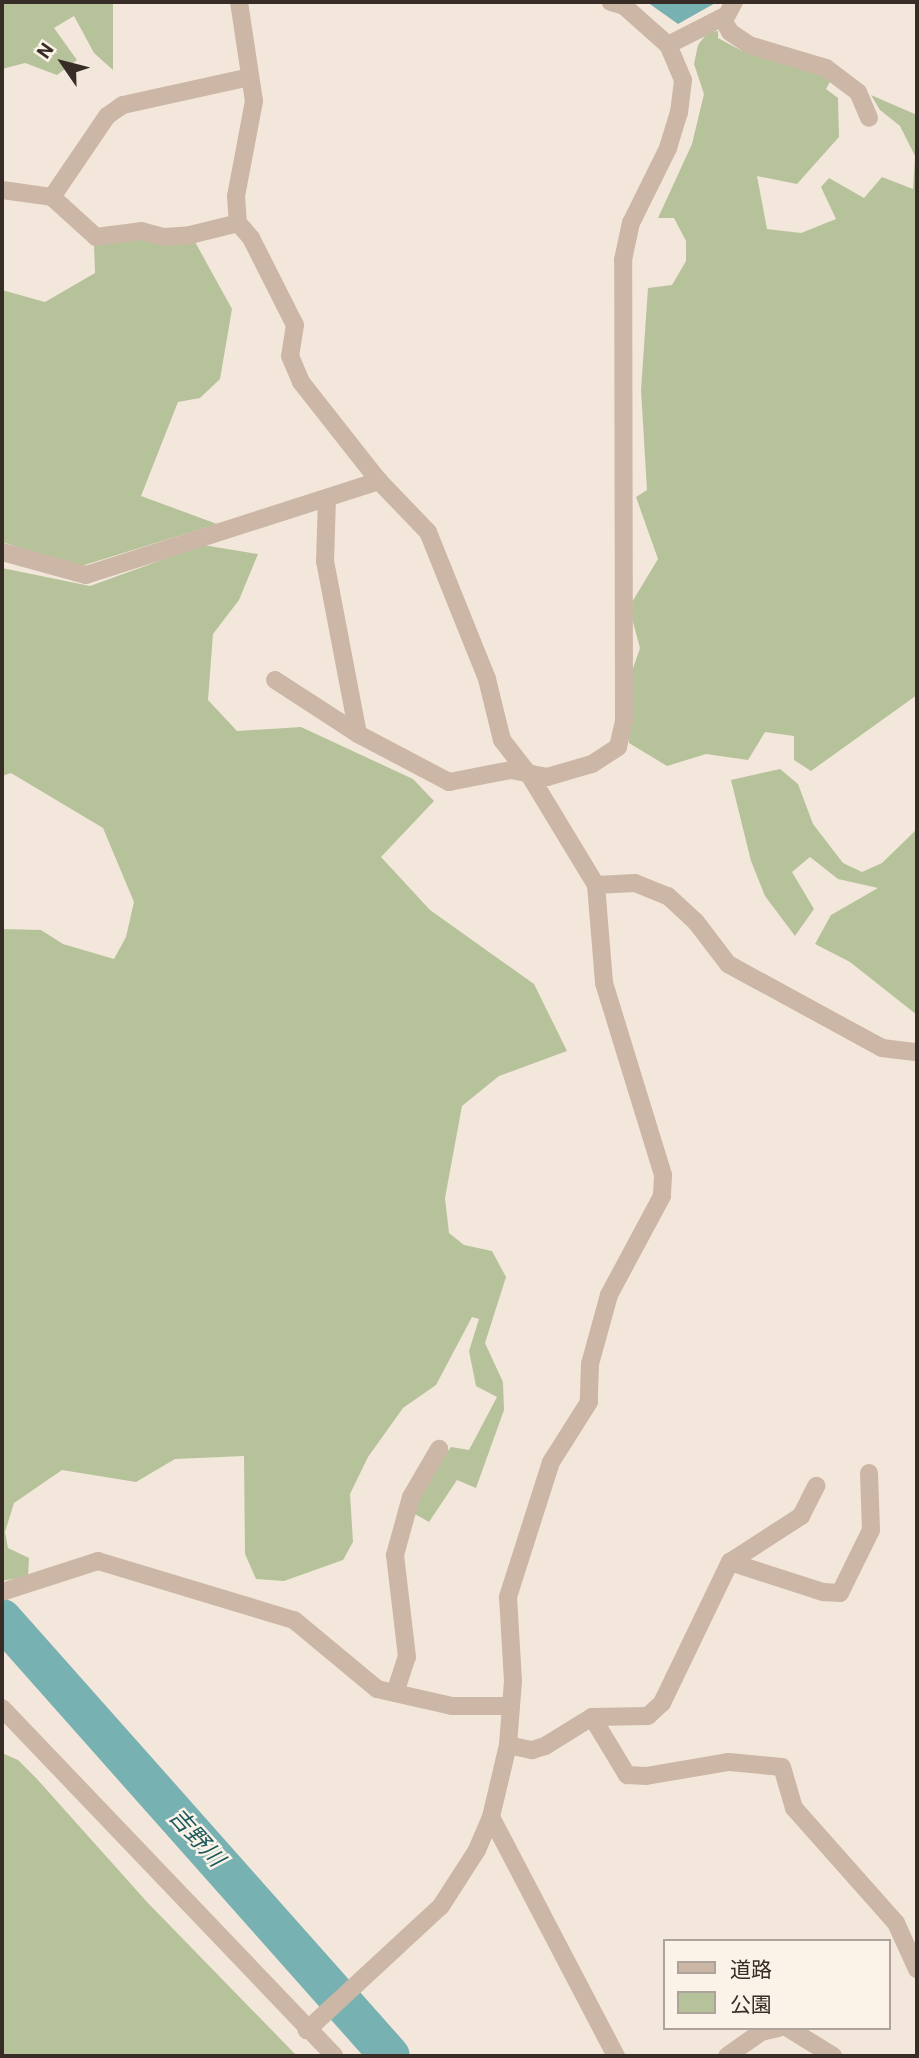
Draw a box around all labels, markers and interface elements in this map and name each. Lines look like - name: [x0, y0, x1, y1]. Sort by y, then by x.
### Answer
- north arrow: [28, 28, 98, 98]
- text: N: [32, 39, 59, 63]
- water label: 吉野川: [163, 1803, 229, 1873]
- legend: [664, 1939, 891, 2030]
- text: 道路: [730, 1958, 772, 1982]
- text: 公園: [730, 1993, 772, 2017]

